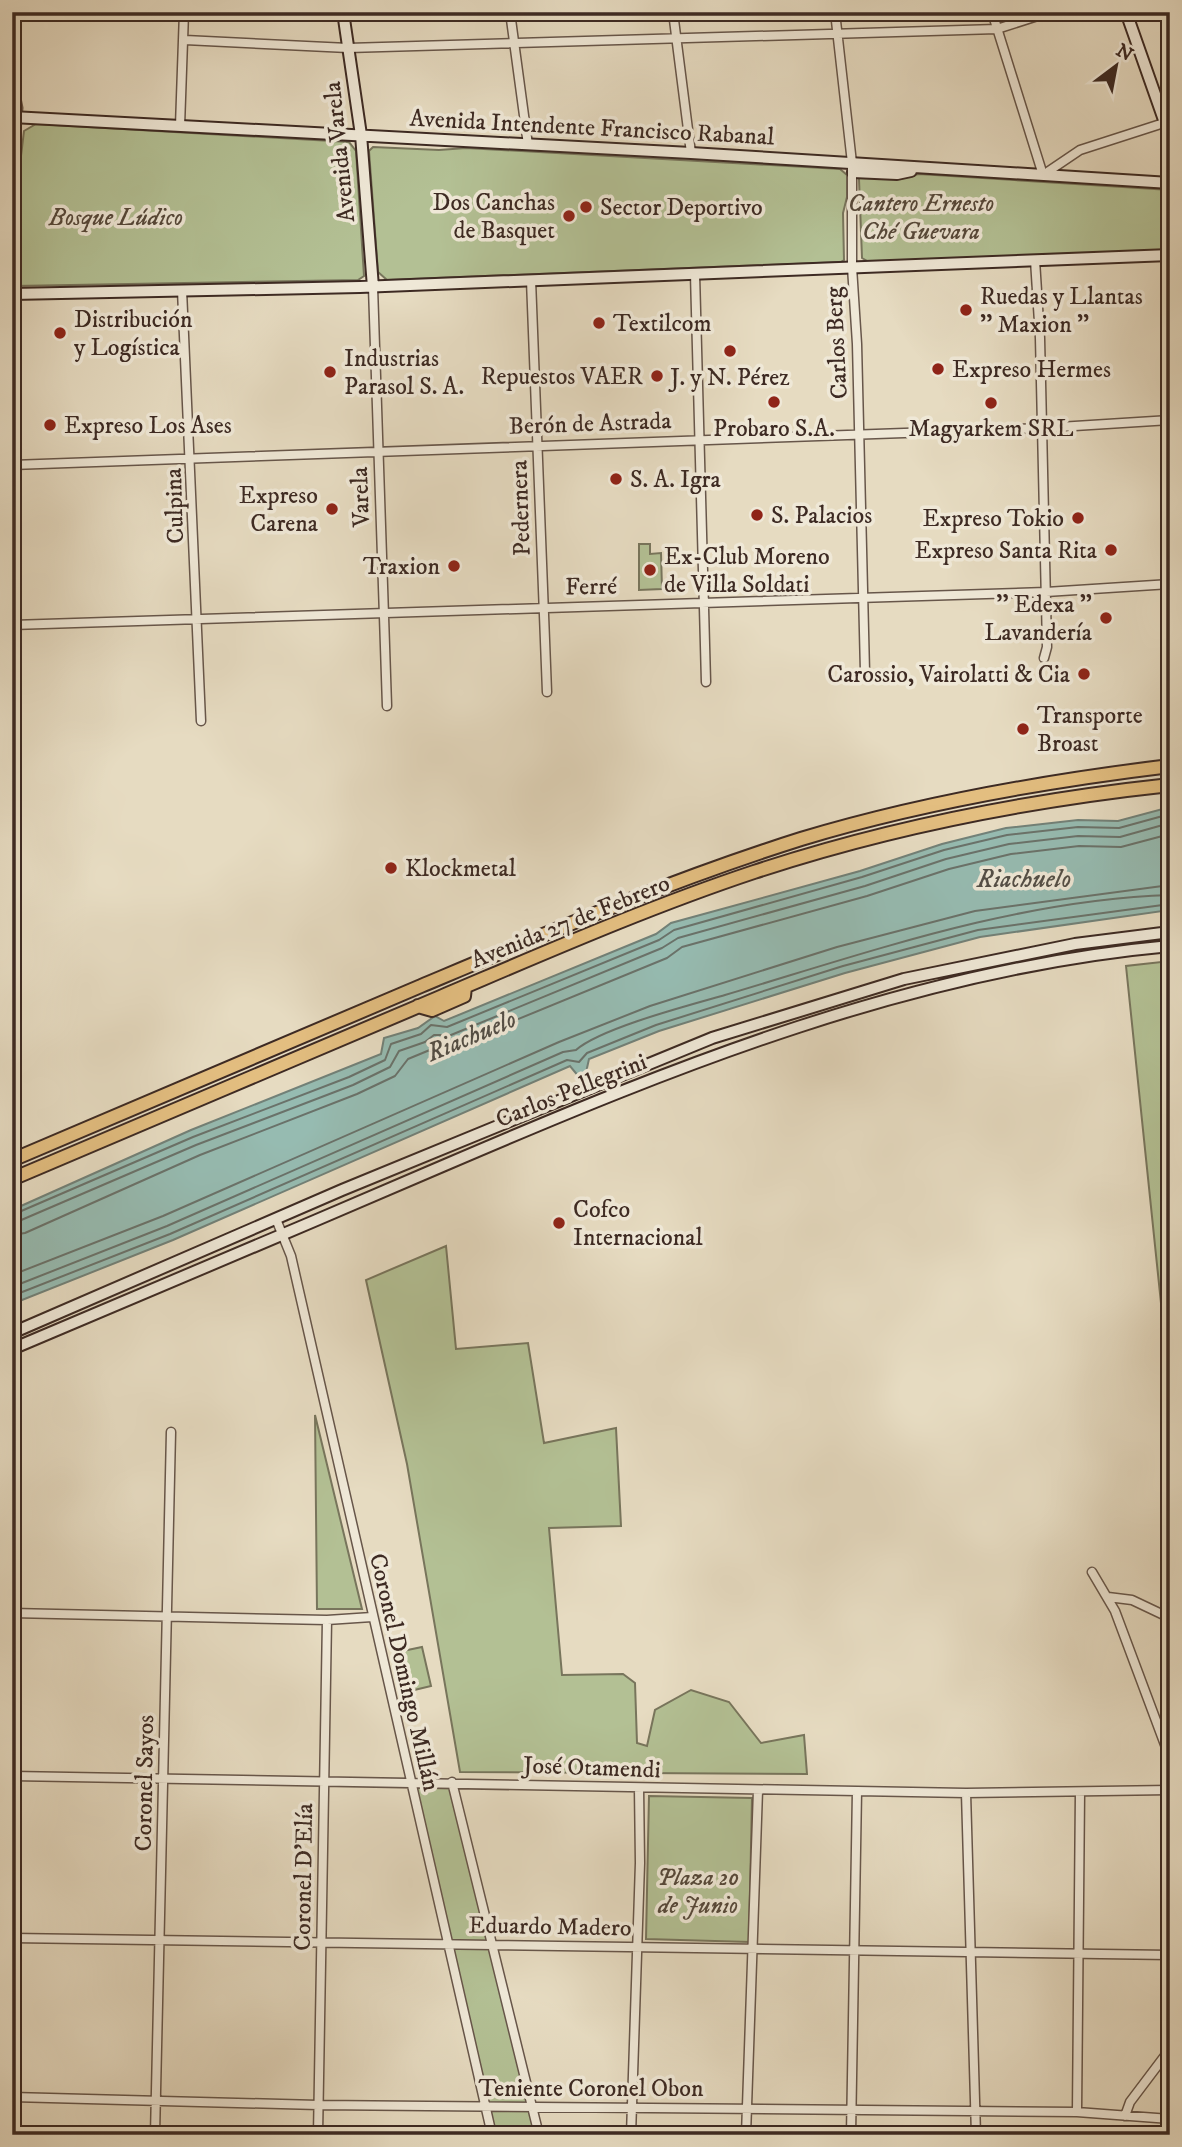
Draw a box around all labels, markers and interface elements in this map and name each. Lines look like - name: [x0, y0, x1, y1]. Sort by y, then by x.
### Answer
- north arrow: [1080, 32, 1150, 102]
- text: N: [1112, 39, 1137, 67]
- street label: Avenida Varela: [318, 79, 362, 224]
- street label: Avenida Intendente Francisco Rabanal: [409, 103, 776, 153]
- place label: Dos Canchas de Basquet: [433, 188, 555, 246]
- park label: Cantero Ernesto Ché Guevara: [848, 189, 994, 247]
- place label: Sector Deportivo: [600, 193, 763, 223]
- marker: Sector Deportivo: [578, 199, 594, 215]
- park label: Bosque Lúdico: [48, 203, 183, 233]
- marker: Dos Canchas de Basquet: [561, 208, 577, 224]
- place label: Ruedas y Llantas '' Maxion '': [980, 282, 1143, 340]
- street label: Carlos Berg: [819, 286, 855, 400]
- marker: Ruedas y Llantas '' Maxion '': [958, 302, 974, 318]
- place label: Distribución y Logística: [74, 305, 193, 363]
- place label: Textilcom: [613, 309, 712, 339]
- marker: Textilcom: [591, 315, 607, 331]
- marker: Distribución y Logística: [52, 325, 68, 341]
- marker: J. y N. Pérez: [722, 343, 738, 359]
- place label: Industrias Parasol S. A.: [344, 344, 464, 402]
- place label: Expreso Hermes: [952, 355, 1111, 385]
- marker: Expreso Hermes: [930, 361, 946, 377]
- place label: Repuestos VAER: [481, 362, 643, 392]
- place label: J. y N. Pérez: [668, 363, 790, 393]
- marker: Industrias Parasol S. A.: [322, 364, 338, 380]
- marker: Repuestos VAER: [649, 368, 665, 384]
- marker: Probaro S.A.: [766, 394, 782, 410]
- marker: Magyarkem SRL: [983, 395, 999, 411]
- street label: Berón de Astrada: [508, 406, 673, 442]
- place label: Expreso Los Ases: [64, 411, 232, 441]
- place label: Probaro S.A.: [713, 414, 835, 444]
- place label: Magyarkem SRL: [908, 414, 1074, 444]
- marker: Expreso Los Ases: [42, 417, 58, 433]
- street label: Pedernera: [504, 459, 538, 556]
- place label: S. A. Igra: [630, 465, 722, 495]
- street label: Varela: [345, 466, 377, 529]
- street label: Culpina: [159, 467, 191, 544]
- marker: S. A. Igra: [608, 471, 624, 487]
- place label: Expreso Carena: [239, 481, 319, 539]
- marker: Expreso Carena: [324, 501, 340, 517]
- place label: S. Palacios: [771, 501, 872, 531]
- place label: Expreso Tokio: [923, 504, 1064, 534]
- marker: S. Palacios: [749, 507, 765, 523]
- marker: Expreso Tokio: [1070, 510, 1086, 526]
- place label: Expreso Santa Rita: [914, 536, 1098, 566]
- place label: Ex-Club Moreno de Villa Soldati: [664, 542, 830, 600]
- marker: Expreso Santa Rita: [1103, 542, 1119, 558]
- place label: Traxion: [363, 552, 440, 582]
- marker: Traxion: [446, 558, 462, 574]
- marker: Ex-Club Moreno de Villa Soldati: [642, 562, 658, 578]
- street label: Ferré: [565, 572, 617, 602]
- place label: '' Edexa '' Lavandería: [984, 590, 1093, 648]
- marker: '' Edexa '' Lavandería: [1098, 610, 1114, 626]
- place label: Carossio, Vairolatti & Cia: [827, 660, 1071, 690]
- marker: Carossio, Vairolatti & Cia: [1076, 666, 1092, 682]
- place label: Transporte Broast: [1037, 701, 1143, 759]
- marker: Transporte Broast: [1015, 721, 1031, 737]
- place label: Klockmetal: [405, 854, 517, 884]
- marker: Klockmetal: [383, 860, 399, 876]
- water label: Riachuelo: [976, 863, 1071, 896]
- street label: Avenida 27 de Febrero: [466, 868, 674, 976]
- water label: Riachuelo: [421, 1003, 521, 1070]
- street label: Carlos Pellegrini: [491, 1047, 651, 1135]
- place label: Cofco Internacional: [573, 1195, 704, 1253]
- marker: Cofco Internacional: [551, 1215, 567, 1231]
- street label: Coronel Domingo Millán: [362, 1550, 446, 1794]
- street label: Coronel Sayos: [129, 1715, 161, 1852]
- street label: José Otamendi: [521, 1751, 661, 1785]
- street label: Coronel D'Elía: [288, 1802, 320, 1951]
- park label: Plaza 20 de Junio: [657, 1863, 739, 1921]
- street label: Eduardo Madero: [468, 1911, 632, 1943]
- street label: Teniente Coronel Obon: [479, 2074, 704, 2104]

